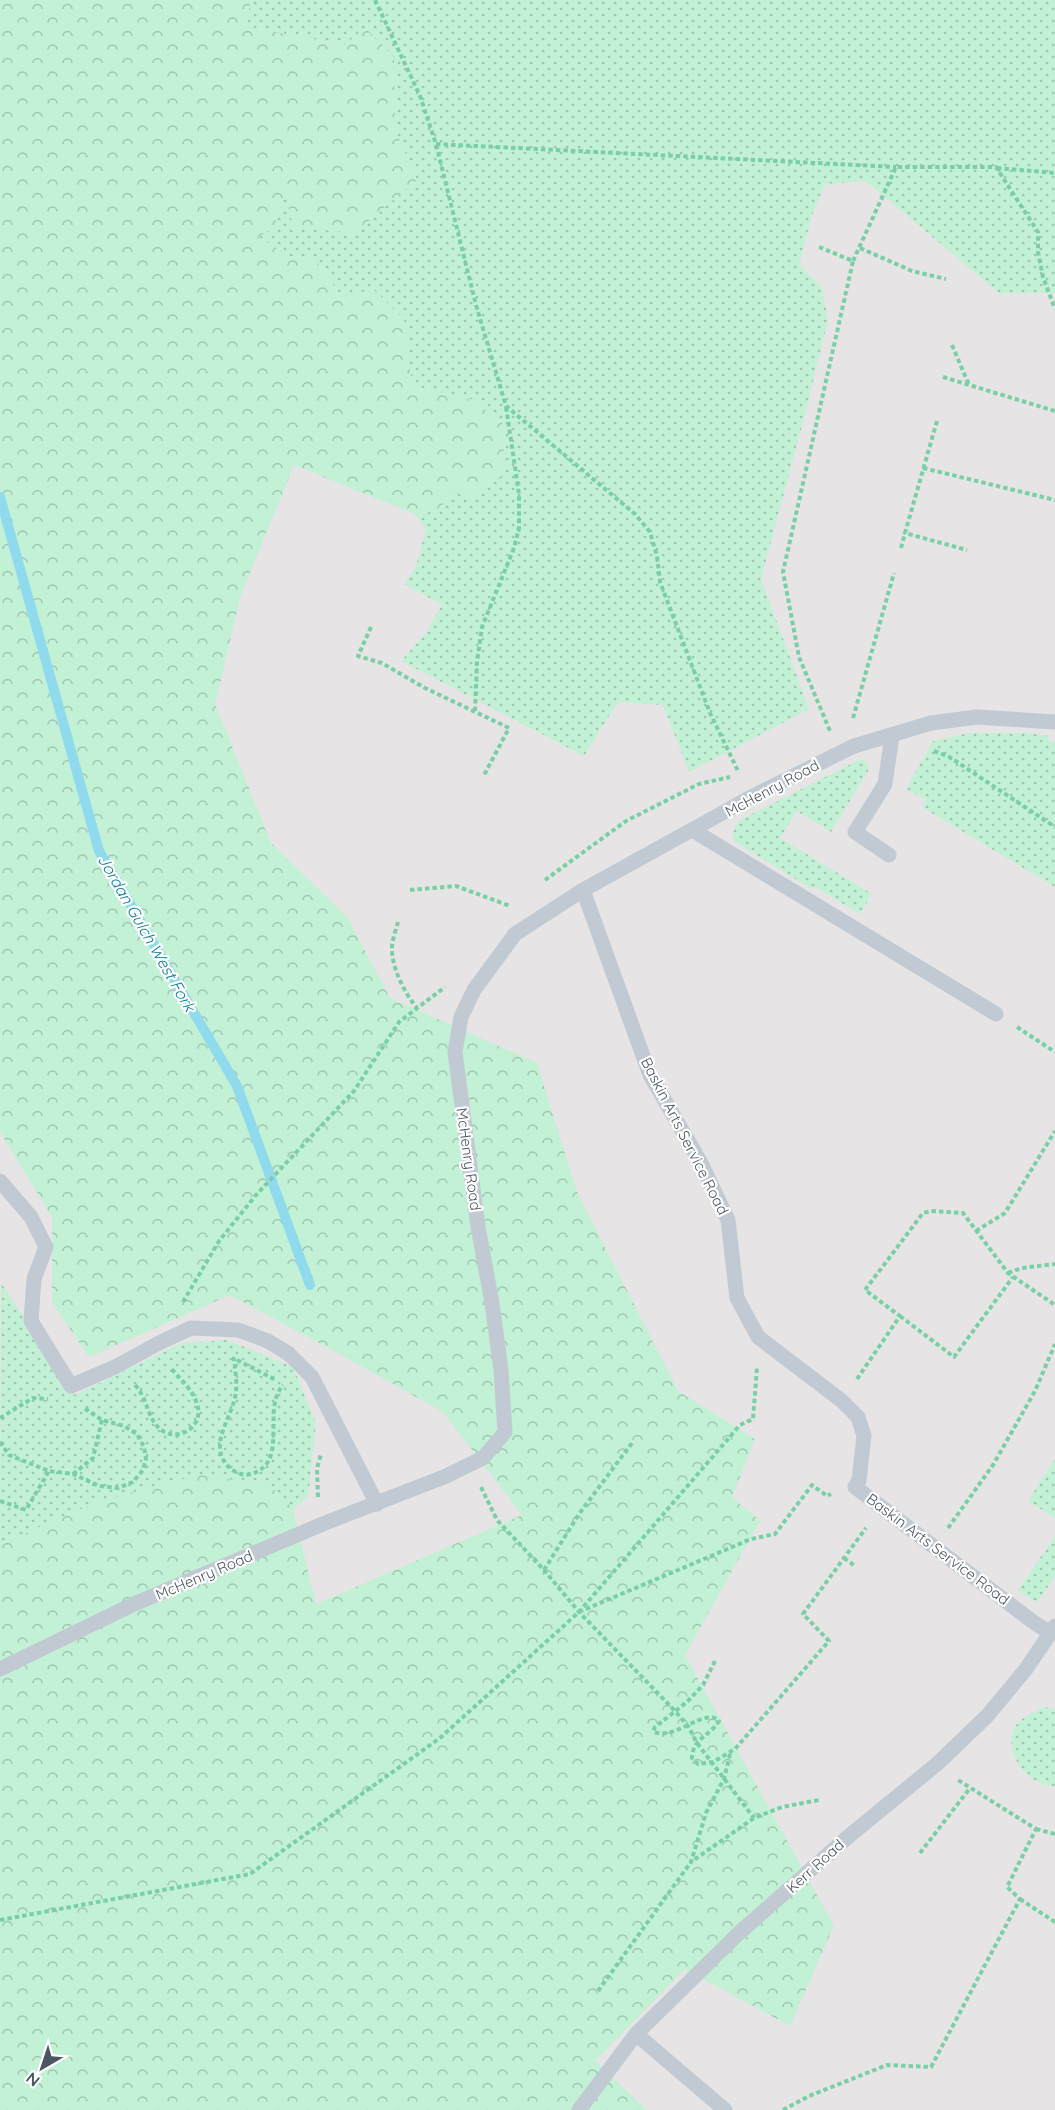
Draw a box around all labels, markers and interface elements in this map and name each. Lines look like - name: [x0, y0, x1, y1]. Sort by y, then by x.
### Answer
- street label: McHenry Road: [722, 755, 822, 821]
- water label: Jordan Gulch West Fork: [94, 851, 201, 1016]
- street label: Baskin Arts Service Road: [637, 1054, 733, 1218]
- street label: McHenry Road: [452, 1106, 486, 1212]
- street label: Baskin Arts Service Road: [863, 1489, 1013, 1609]
- street label: McHenry Road: [153, 1546, 255, 1604]
- street label: Kerr Road: [782, 1835, 848, 1897]
- north arrow: [12, 2038, 72, 2098]
- text: N: [22, 2068, 43, 2091]

